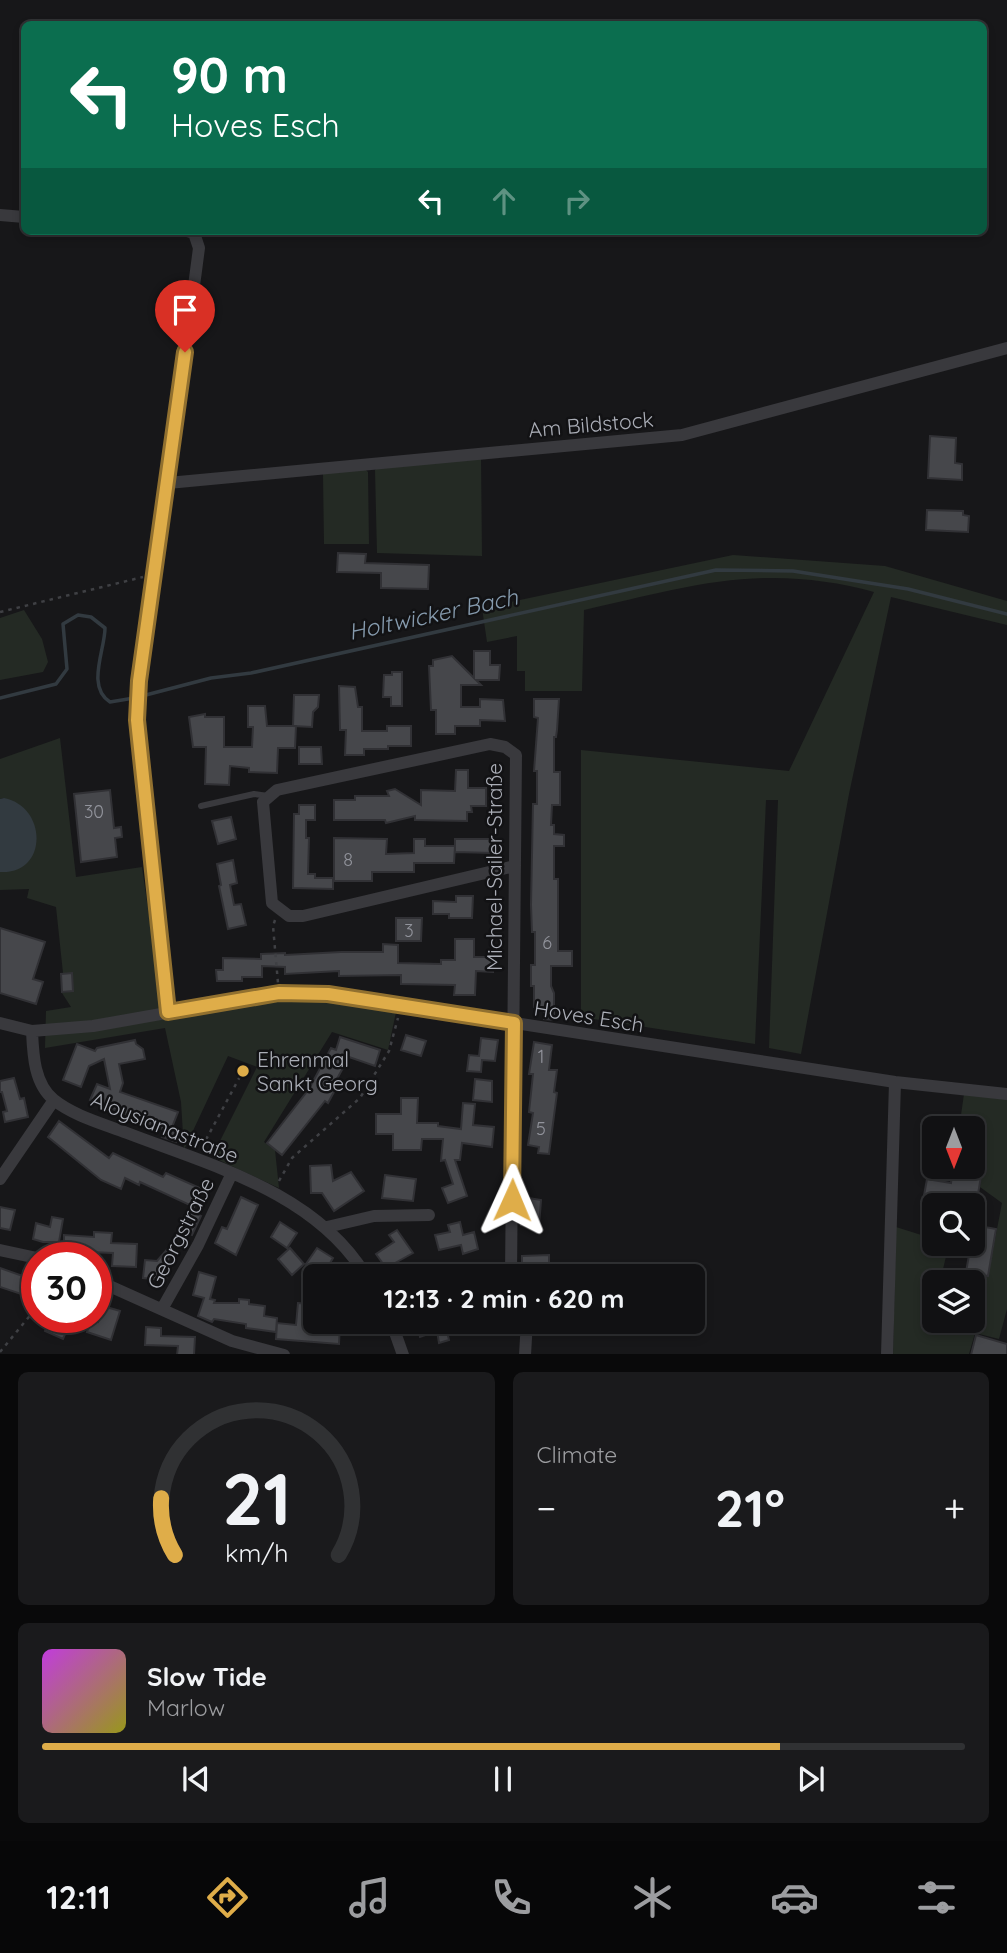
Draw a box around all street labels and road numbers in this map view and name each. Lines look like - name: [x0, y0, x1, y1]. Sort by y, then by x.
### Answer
- street label: Am Bildstock: [527, 406, 655, 442]
- street label: Michael-Sailer-Straße: [481, 763, 507, 971]
- street label: Hoves Esch: [532, 994, 646, 1038]
- street label: Aloysianastraße: [87, 1086, 243, 1168]
- street label: Georgstraße: [141, 1173, 219, 1293]

